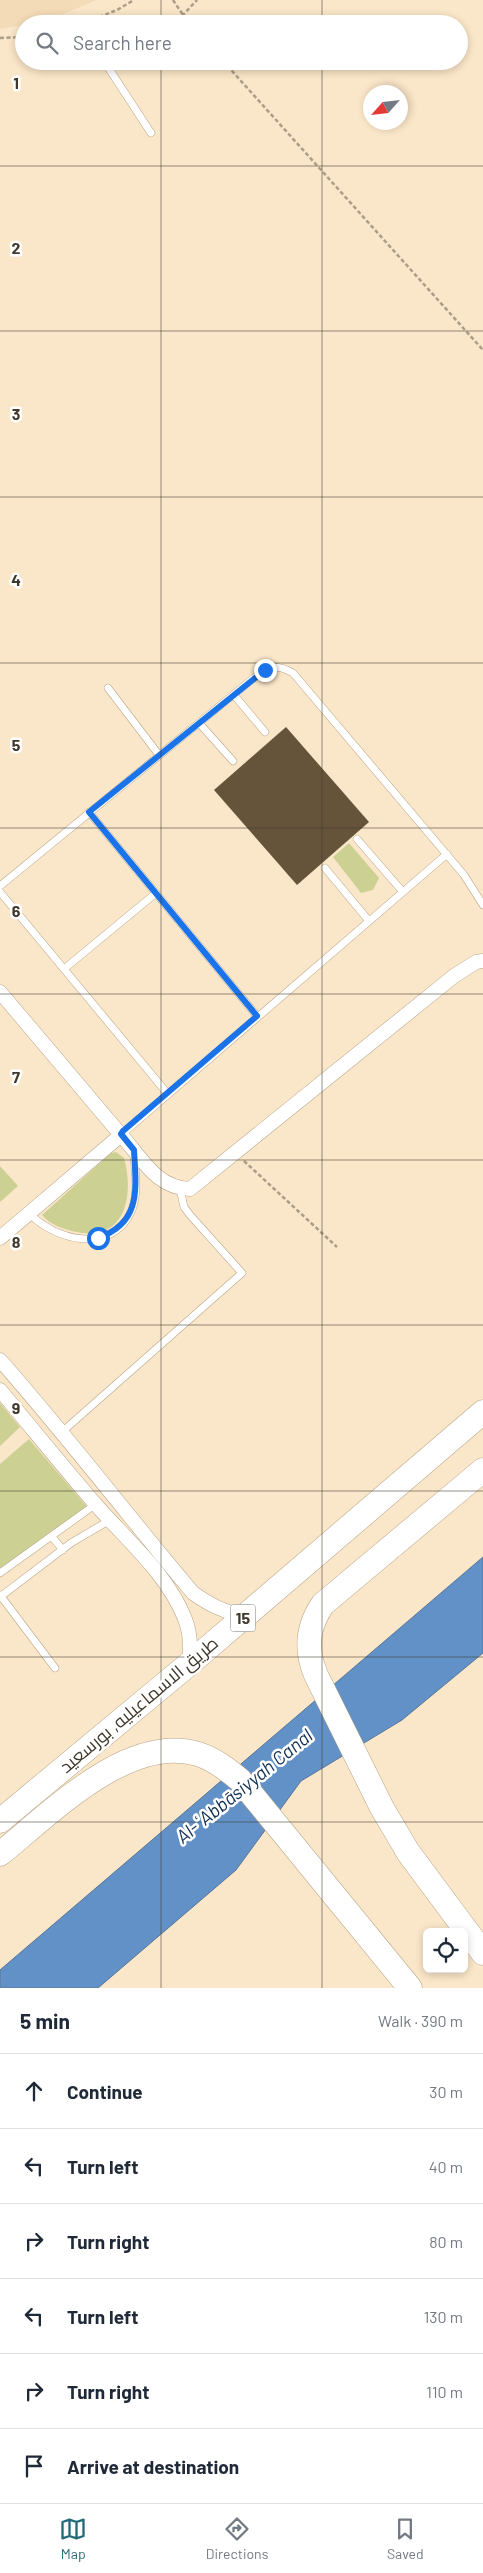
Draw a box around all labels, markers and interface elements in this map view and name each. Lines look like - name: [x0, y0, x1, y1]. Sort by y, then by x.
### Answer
- search box: [15, 15, 468, 70]
- icon: search: [33, 29, 61, 57]
- text: Search here: [73, 31, 172, 54]
- text: 1: [13, 73, 19, 92]
- north arrow: [363, 85, 408, 130]
- text: 2: [12, 238, 21, 257]
- text: 3: [12, 404, 20, 423]
- text: 4: [11, 570, 21, 589]
- route end: [254, 659, 277, 682]
- text: 5: [12, 735, 21, 754]
- text: 6: [12, 901, 21, 920]
- text: 7: [12, 1067, 20, 1086]
- route start: [87, 1227, 110, 1250]
- text: 8: [12, 1232, 21, 1251]
- text: 9: [12, 1398, 20, 1417]
- road number: 15: [230, 1605, 256, 1632]
- street label: طريق الاسماعيليه, بورسعيد: [55, 1631, 223, 1779]
- water label: Al-ʿAbbāsiyyah Canal: [171, 1723, 317, 1848]
- map controls: [423, 1928, 468, 1973]
- button: locate: [423, 1928, 468, 1973]
- text: 5 min: [20, 2008, 70, 2033]
- text: Walk · 390 m: [378, 2011, 463, 2030]
- icon: ahead: [20, 2077, 48, 2105]
- text: Continue: [67, 2080, 143, 2103]
- text: 30 m: [429, 2082, 463, 2101]
- icon: left: [20, 2152, 48, 2180]
- text: Turn left: [67, 2155, 138, 2178]
- text: 40 m: [429, 2157, 463, 2176]
- icon: right: [20, 2227, 48, 2255]
- text: Turn right: [67, 2230, 149, 2253]
- text: 80 m: [429, 2232, 463, 2251]
- icon: left: [20, 2302, 48, 2330]
- text: Turn left: [67, 2305, 138, 2328]
- text: 130 m: [424, 2307, 463, 2326]
- icon: right: [20, 2377, 48, 2405]
- text: Turn right: [67, 2380, 149, 2403]
- text: 110 m: [426, 2382, 463, 2401]
- icon: arrive: [20, 2452, 48, 2480]
- text: Arrive at destination: [67, 2455, 239, 2478]
- tab: Map: [59, 2515, 87, 2562]
- tab: Directions: [206, 2515, 268, 2562]
- tab: Saved: [387, 2515, 424, 2562]

